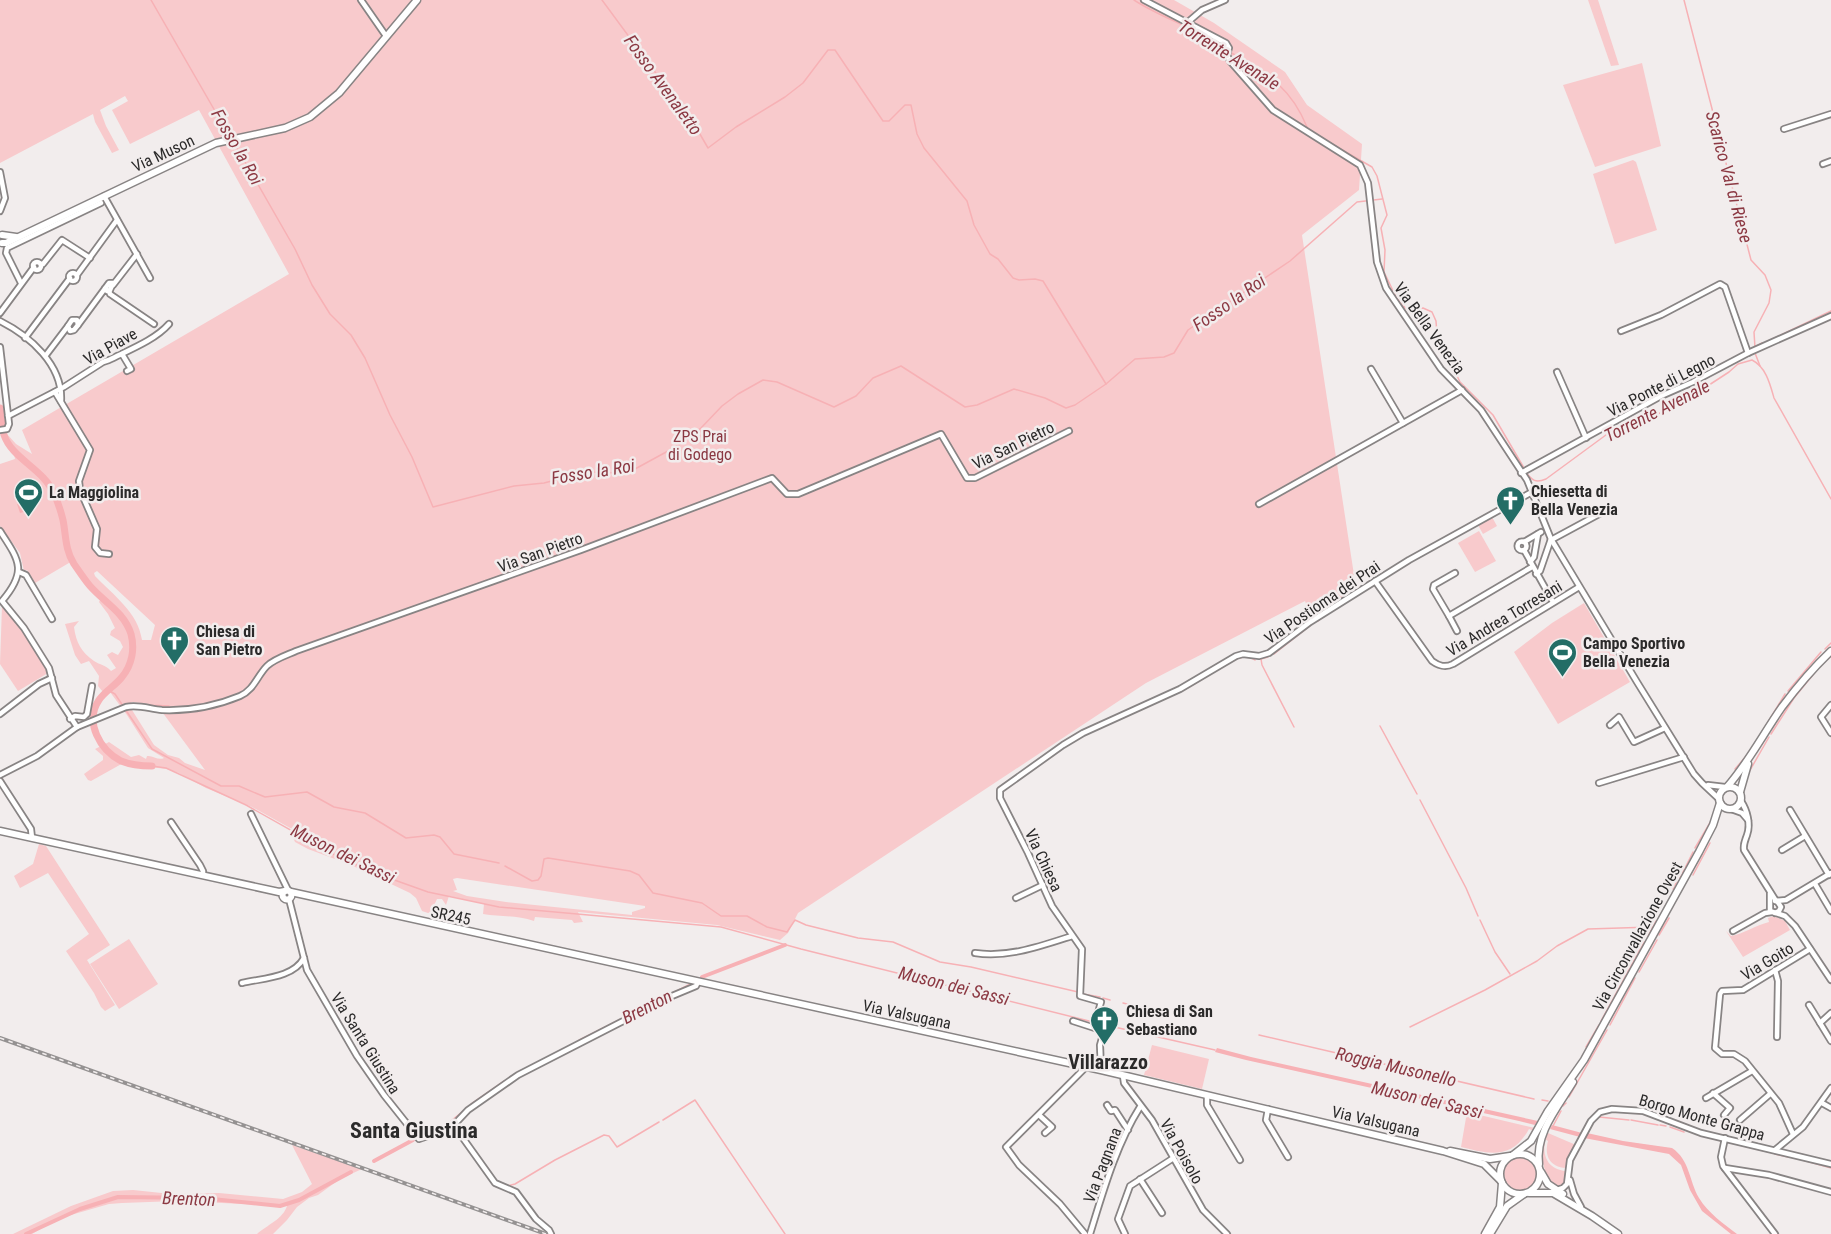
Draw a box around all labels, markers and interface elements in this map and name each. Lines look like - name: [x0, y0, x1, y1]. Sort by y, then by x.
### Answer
- water label: Torrente Avenale: [1175, 15, 1284, 94]
- water label: Fosso Avenaletto: [620, 30, 707, 139]
- water label: Fosso la Roi: [207, 105, 268, 189]
- water label: Scarico Val di Riese: [1702, 108, 1757, 245]
- street label: Via Muson: [129, 131, 198, 176]
- water label: Fosso la Roi: [1188, 269, 1270, 335]
- street label: Via Bella Venezia: [1390, 279, 1469, 378]
- street label: Via Piave: [80, 324, 140, 369]
- street label: Via Ponte di Legno: [1604, 350, 1718, 421]
- water label: Torrente Avenale: [1600, 375, 1713, 446]
- street label: Via San Pietro: [969, 417, 1057, 473]
- park label: ZPS Prai di Godego: [668, 427, 732, 464]
- water label: Fosso la Roi: [550, 454, 637, 488]
- sports icon: La Maggiolina: [12, 476, 44, 518]
- place label: Chiesetta di Bella Venezia: [1531, 482, 1618, 519]
- place label: La Maggiolina: [49, 483, 140, 502]
- church icon: Chiesetta di Bella Venezia: [1494, 484, 1526, 526]
- street label: Via San Pietro: [495, 528, 585, 577]
- street label: Via Postioma dei Prai: [1261, 557, 1384, 648]
- street label: Via Andrea Torresani: [1443, 576, 1565, 660]
- place label: Chiesa di San Pietro: [196, 622, 262, 659]
- church icon: Chiesa di San Pietro: [159, 624, 191, 666]
- place label: Campo Sportivo Bella Venezia: [1583, 634, 1685, 671]
- sports icon: Campo Sportivo Bella Venezia: [1546, 636, 1578, 678]
- water label: Muson dei Sassi: [288, 819, 400, 888]
- street label: Via Chiesa: [1021, 826, 1066, 895]
- street label: Via Circonvallazione Ovest: [1589, 858, 1686, 1014]
- street label: SR245: [429, 902, 473, 929]
- street label: Via Goito: [1738, 938, 1797, 984]
- water label: Muson dei Sassi: [897, 962, 1013, 1010]
- water label: Brenton: [618, 985, 675, 1028]
- street label: Via Santa Giustina: [327, 989, 404, 1097]
- street label: Via Valsugana: [861, 996, 953, 1033]
- place label: Chiesa di San Sebastiano: [1126, 1002, 1213, 1039]
- church icon: Chiesa di San Sebastiano: [1089, 1004, 1121, 1046]
- water label: Roggia Musonello: [1334, 1042, 1459, 1091]
- district label: Villarazzo: [1068, 1050, 1148, 1074]
- water label: Muson dei Sassi: [1370, 1077, 1486, 1123]
- street label: Borgo Monte Grappa: [1637, 1090, 1767, 1145]
- street label: Via Valsugana: [1330, 1102, 1422, 1141]
- street label: Via Poisolo: [1156, 1115, 1207, 1187]
- district label: Santa Giustina: [350, 1118, 478, 1143]
- street label: Via Pagnana: [1079, 1125, 1126, 1206]
- water label: Brenton: [162, 1187, 216, 1210]

